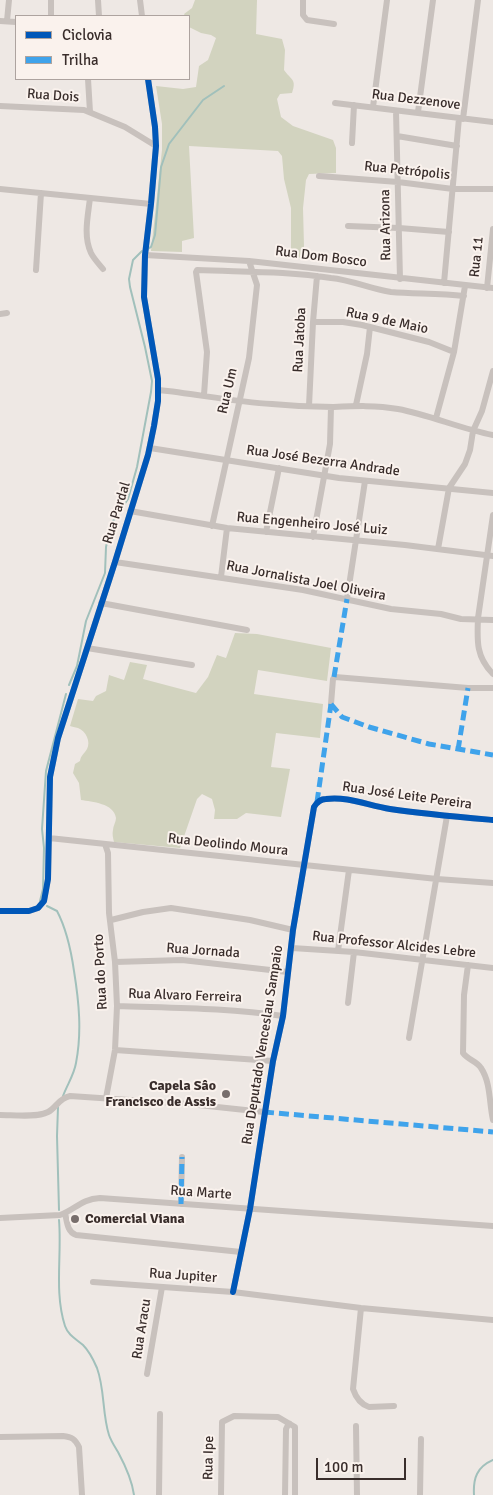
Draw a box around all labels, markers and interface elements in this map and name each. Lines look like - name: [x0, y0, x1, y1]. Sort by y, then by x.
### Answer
- legend: [15, 15, 190, 80]
- text: Ciclovia: [62, 26, 112, 44]
- text: Trilha: [62, 51, 99, 69]
- street label: Rua Dois: [26, 86, 80, 106]
- street label: Rua Dezzenove: [371, 86, 461, 114]
- street label: Rua Petrópolis: [363, 158, 451, 184]
- street label: Rua Arizona: [377, 189, 395, 261]
- street label: Rua 11: [467, 236, 487, 278]
- street label: Rua Dom Bosco: [274, 243, 368, 271]
- street label: Rua 9 de Maio: [344, 304, 430, 338]
- street label: Rua Jatoba: [290, 307, 310, 373]
- street label: Rua Um: [215, 366, 241, 416]
- street label: Rua José Bezerra Andrade: [245, 442, 401, 480]
- street label: Rua Pardal: [100, 480, 134, 546]
- street label: Rua Engenheiro José Luiz: [236, 509, 388, 539]
- street label: Rua Jornalista Joel Oliveira: [225, 557, 387, 605]
- street label: Rua José Leite Pereira: [341, 779, 473, 813]
- street label: Rua Deolindo Moura: [167, 830, 289, 860]
- street label: Rua Professor Alcides Lebre: [311, 928, 477, 962]
- street label: Rua do Porto: [91, 934, 111, 1010]
- street label: Rua Jornada: [166, 940, 240, 962]
- street label: Rua Deputado Venceslau Sampaio: [239, 944, 287, 1146]
- street label: Rua Alvaro Ferreira: [128, 986, 242, 1006]
- place label: Capela Sâo Francisco de Assis: [105, 1078, 216, 1110]
- marker: Capela Sâo Francisco de Assis: [220, 1088, 232, 1100]
- street label: Rua Marte: [170, 1182, 232, 1204]
- place label: Comercial Viana: [85, 1211, 185, 1227]
- marker: Comercial Viana: [69, 1213, 81, 1225]
- street label: Rua Jupiter: [149, 1265, 217, 1287]
- street label: Rua Aracu: [129, 1298, 155, 1360]
- street label: Rua Ipe: [200, 1436, 218, 1480]
- scale bar: [318, 1448, 408, 1480]
- text: 100 m: [324, 1458, 364, 1476]

